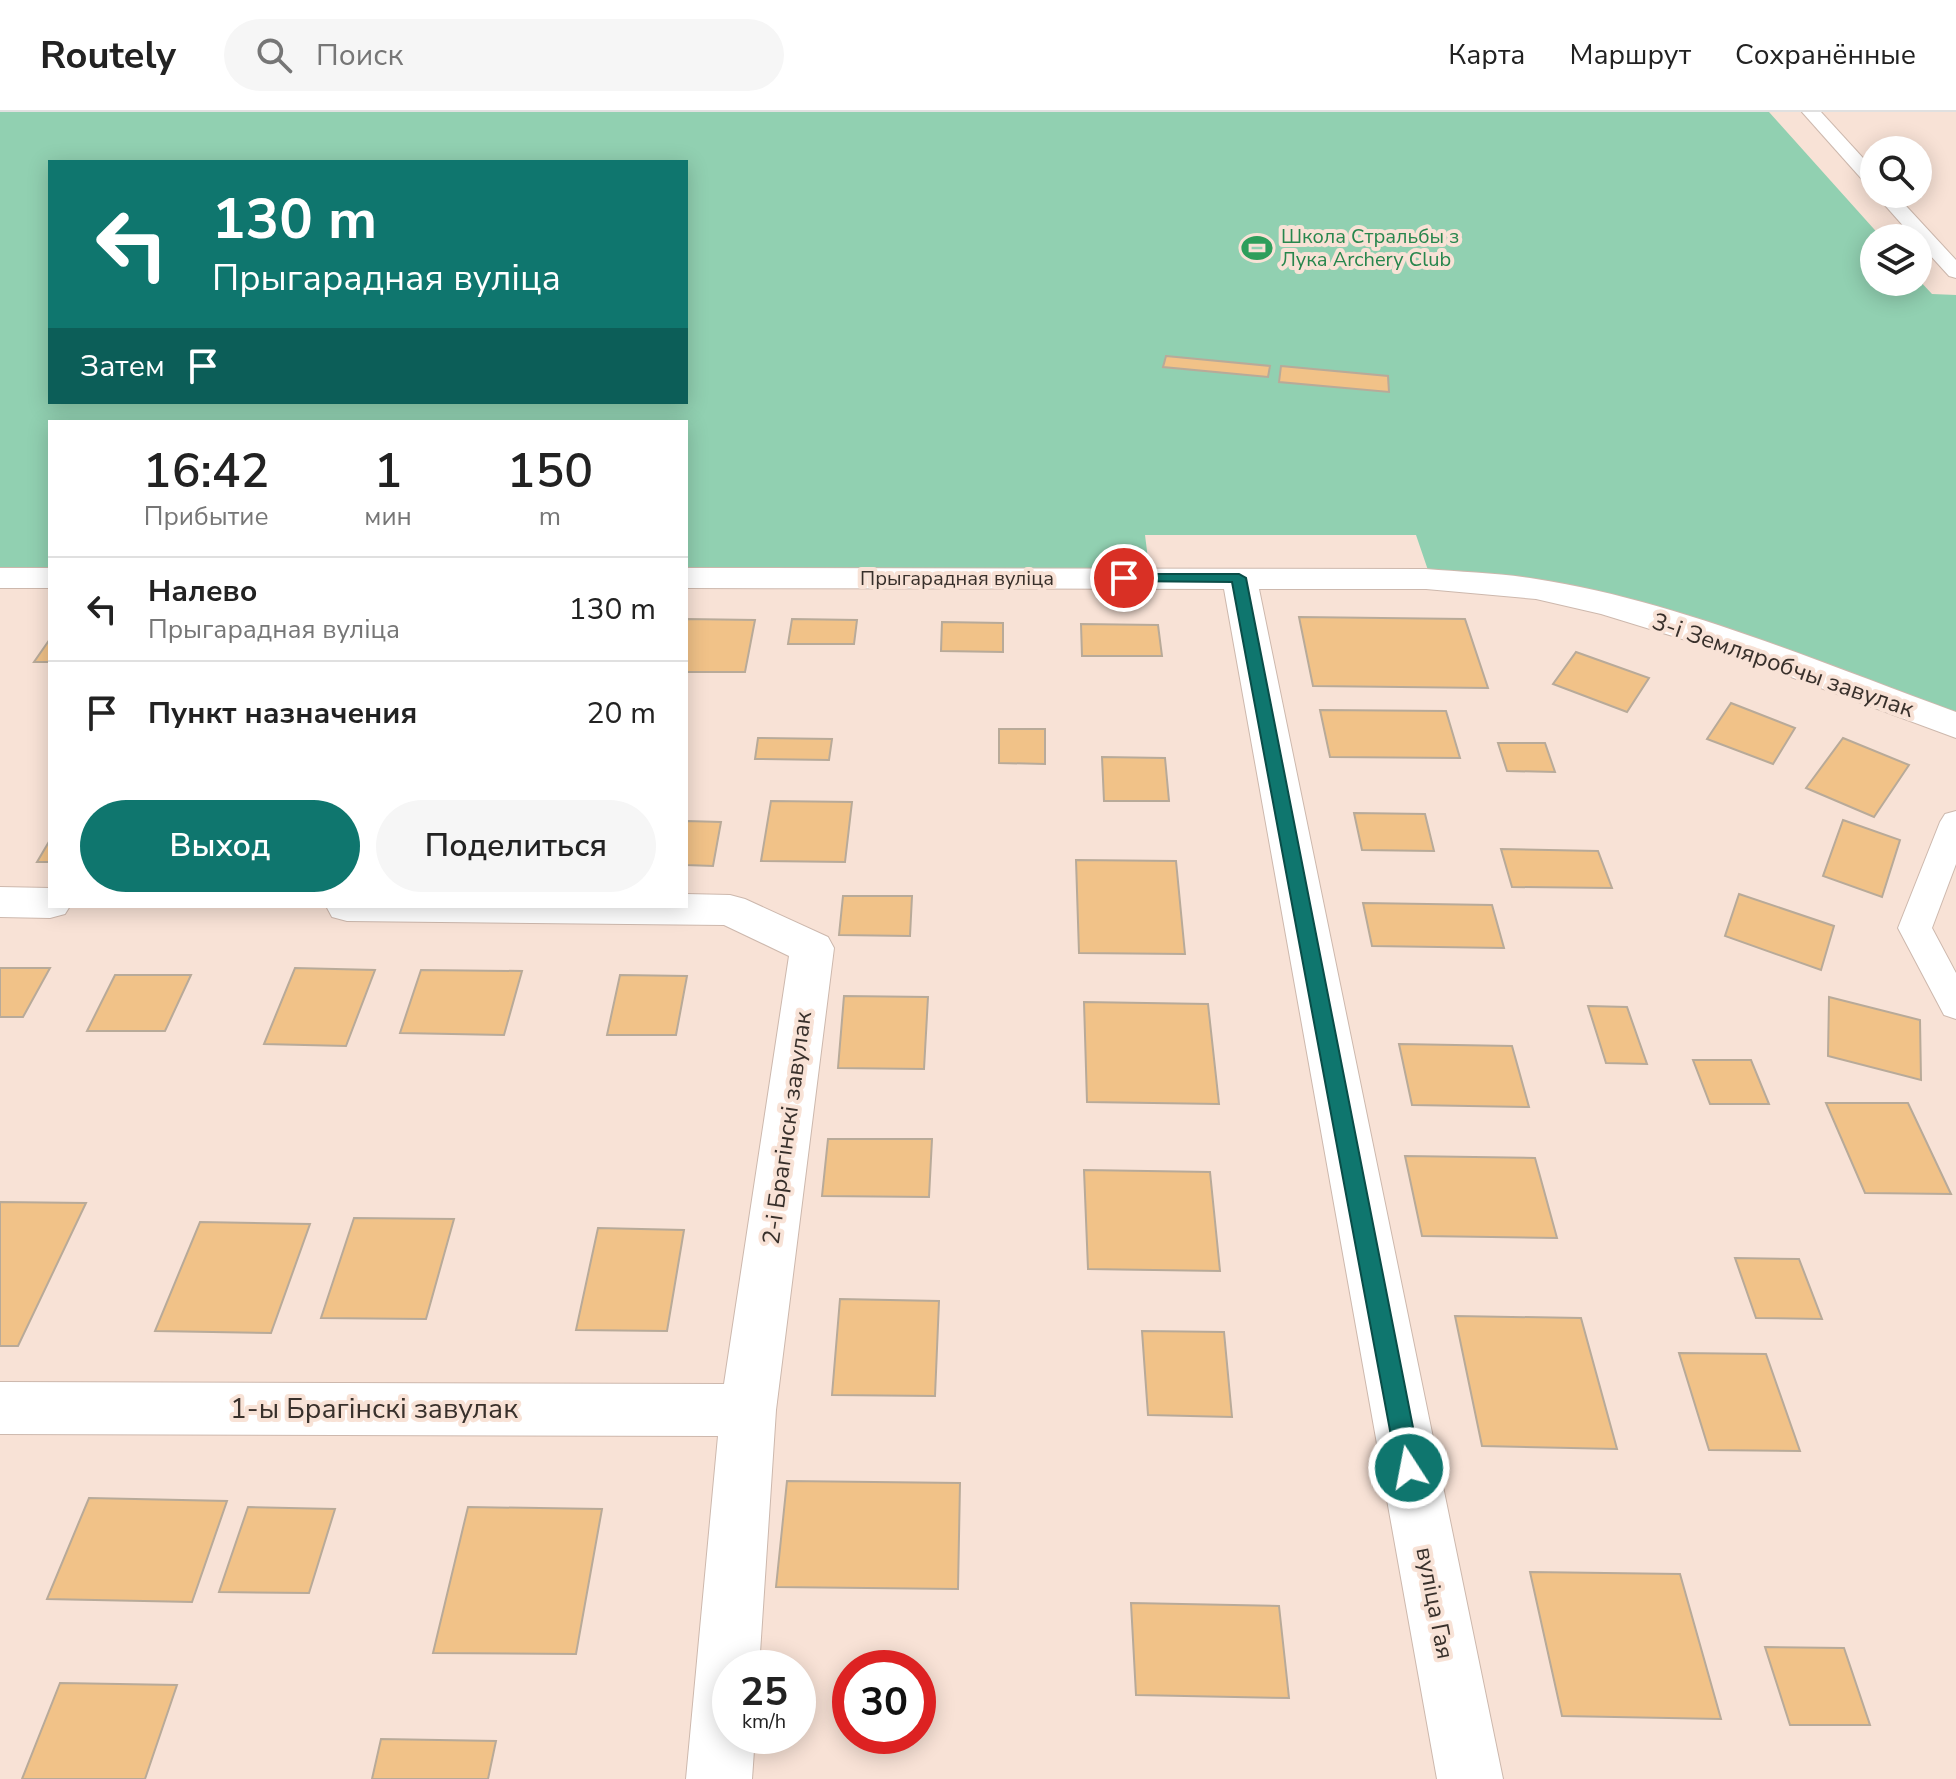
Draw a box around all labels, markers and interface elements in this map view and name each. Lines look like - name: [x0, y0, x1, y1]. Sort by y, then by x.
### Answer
- search box: [224, 19, 784, 91]
- text: Routely: [40, 30, 176, 81]
- icon: search: [252, 33, 296, 77]
- text: Поиск: [316, 35, 403, 76]
- text: Карта: [1448, 36, 1525, 74]
- text: Маршрут: [1569, 36, 1691, 74]
- text: Сохранённые: [1735, 36, 1916, 74]
- map controls: [1860, 136, 1932, 296]
- button: search: [1860, 136, 1932, 208]
- text: 130 m: [212, 181, 377, 258]
- icon: left: [80, 192, 184, 296]
- place label: Школа Стральбы з Лука Archery Club: [1281, 223, 1459, 273]
- button: layers: [1860, 224, 1932, 296]
- sports icon: Школа Стральбы з Лука Archery Club: [1240, 231, 1274, 265]
- text: Прыгарадная вуліца: [212, 254, 561, 303]
- icon: arrive: [181, 344, 225, 388]
- text: Затем: [80, 346, 165, 387]
- text: 16:42: [143, 438, 269, 504]
- text: 1: [374, 438, 402, 504]
- text: 150: [507, 438, 593, 504]
- text: Прибытие: [144, 499, 269, 534]
- text: мин: [364, 499, 412, 534]
- text: m: [539, 499, 561, 534]
- pin: [1090, 544, 1158, 612]
- icon: arrive: [1102, 556, 1146, 600]
- street label: Прыгарадная вуліца: [860, 565, 1054, 592]
- text: Налево: [148, 571, 257, 612]
- icon: left: [80, 587, 124, 631]
- text: 130 m: [569, 589, 656, 630]
- street label: 3-і Земляробчы завулак: [1648, 605, 1919, 725]
- text: Прыгарадная вуліца: [148, 612, 400, 647]
- icon: arrive: [80, 691, 124, 735]
- text: Пункт назначения: [148, 693, 417, 734]
- text: 20 m: [587, 693, 656, 734]
- button: Выход: [80, 800, 360, 892]
- button: Поделиться: [376, 800, 656, 892]
- street label: 2-і Брагінскі завулак: [755, 1009, 819, 1247]
- street label: 1-ы Брагінскі завулак: [230, 1390, 518, 1428]
- position arrow: [1367, 1426, 1451, 1510]
- street label: вуліца Гая: [1408, 1544, 1462, 1662]
- speed limit sign: 30: [832, 1650, 936, 1754]
- text: 25: [740, 1665, 788, 1719]
- text: km/h: [742, 1708, 786, 1735]

